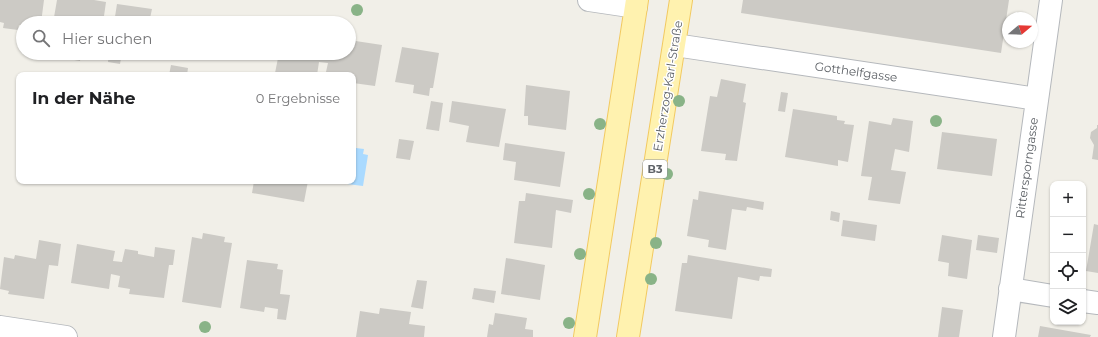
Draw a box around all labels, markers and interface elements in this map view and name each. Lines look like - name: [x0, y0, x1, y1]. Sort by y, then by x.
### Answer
- north arrow: [1002, 12, 1038, 48]
- search box: [16, 16, 356, 60]
- street label: Erzherzog-Karl-Straße: [650, 19, 685, 152]
- icon: search: [30, 27, 52, 49]
- text: Hier suchen: [62, 29, 152, 48]
- street label: Gotthelfgasse: [814, 58, 898, 85]
- text: In der Nähe: [32, 88, 136, 108]
- text: 0 Ergebnisse: [256, 90, 340, 106]
- street label: Rittersporngasse: [1012, 116, 1041, 219]
- road number: B3: [643, 160, 667, 178]
- map controls: [1050, 181, 1086, 325]
- button: +: [1050, 181, 1086, 217]
- button: −: [1050, 217, 1086, 253]
- button: locate: [1050, 253, 1086, 289]
- button: layers: [1050, 289, 1086, 325]

